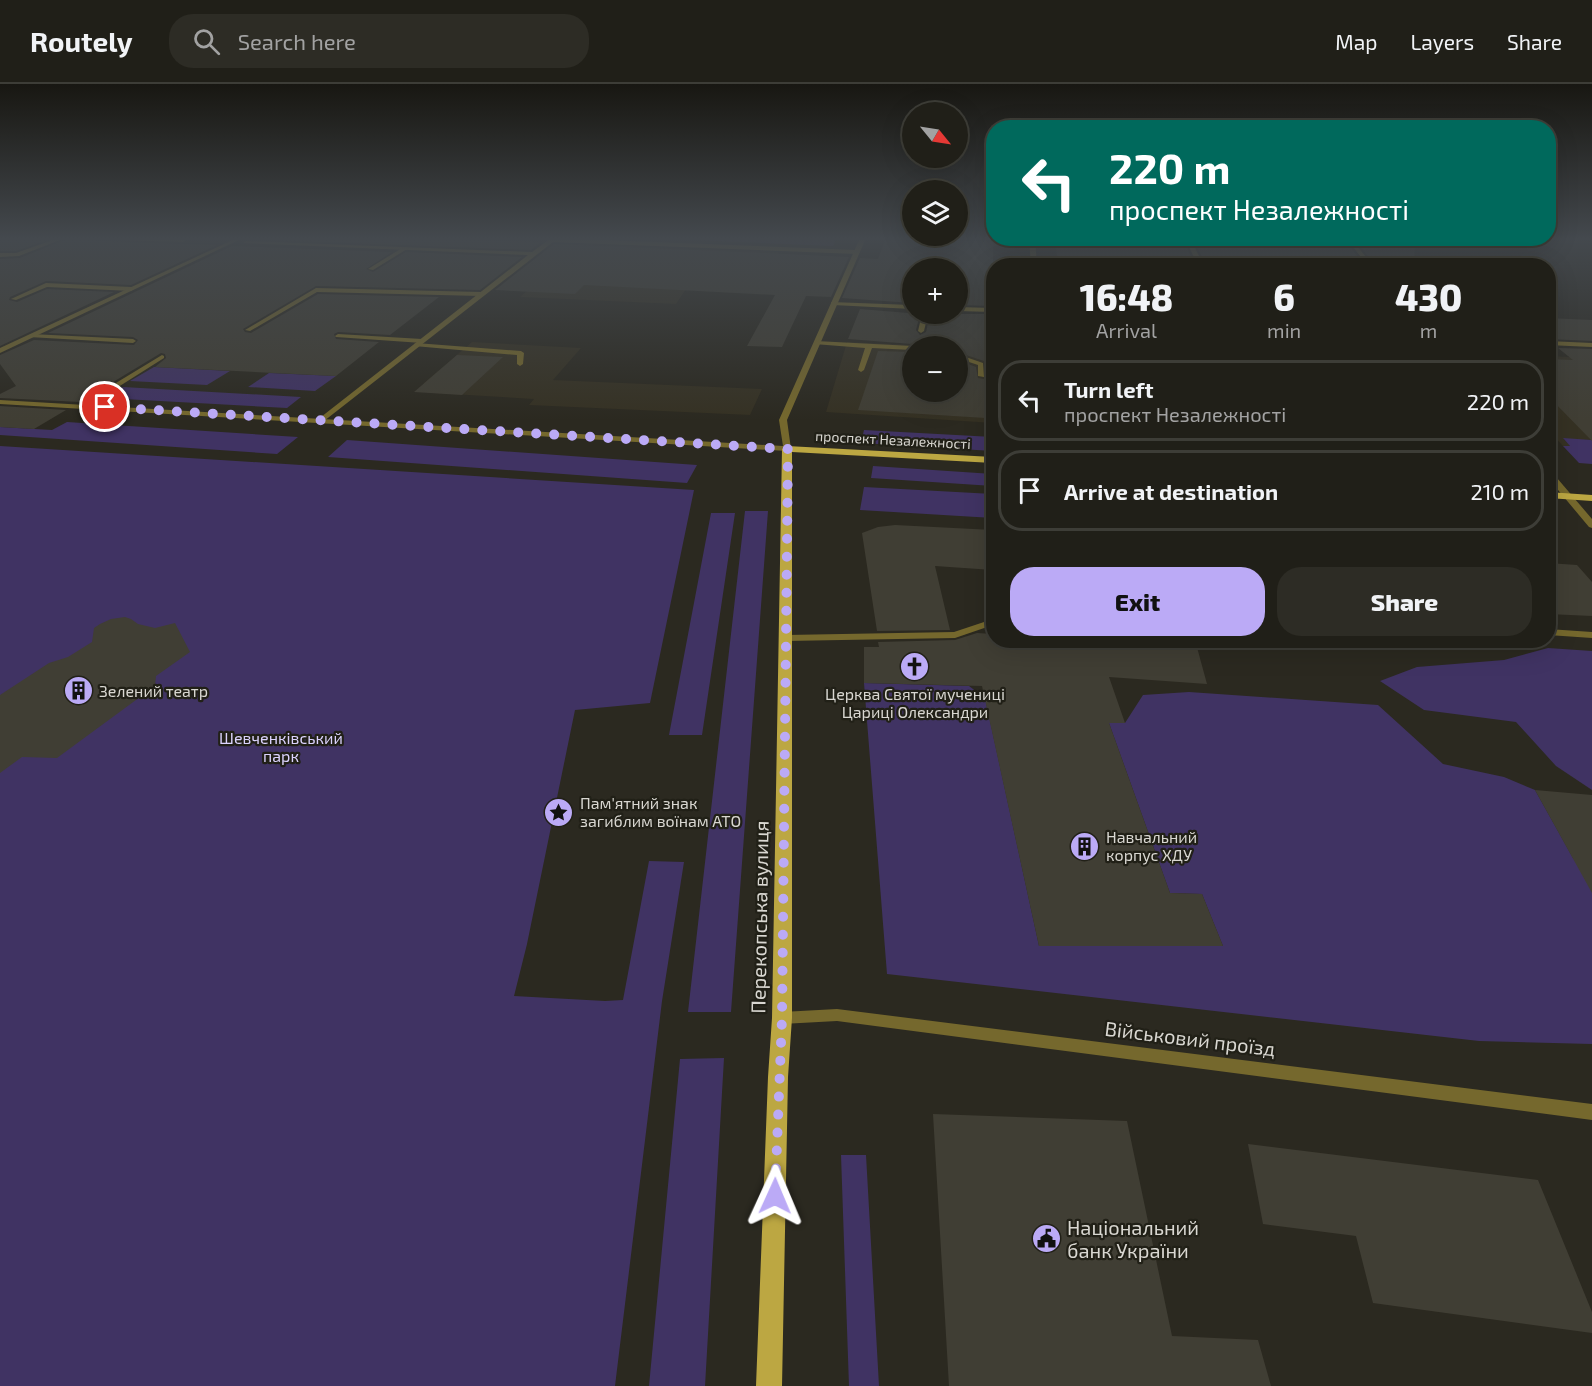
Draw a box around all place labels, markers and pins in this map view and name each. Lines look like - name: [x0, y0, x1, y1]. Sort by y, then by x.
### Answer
- pin: [79, 381, 130, 432]
- church icon: Церква Святої мучениці Цариці Олександри: [899, 650, 931, 682]
- building icon: Зелений театр: [62, 675, 94, 707]
- place label: Зелений театр: [99, 681, 208, 700]
- place label: Церква Святої мучениці Цариці Олександри: [825, 684, 1005, 721]
- place label: Пам'ятний знак загиблим воїнам АТО: [580, 793, 741, 830]
- place icon: Пам'ятний знак загиблим воїнам АТО: [543, 796, 575, 828]
- place label: Навчальний корпус ХДУ: [1106, 827, 1197, 865]
- building icon: Навчальний корпус ХДУ: [1069, 830, 1101, 862]
- place label: Національний банк України: [1067, 1215, 1199, 1262]
- public building icon: Національний банк України: [1030, 1223, 1062, 1255]

